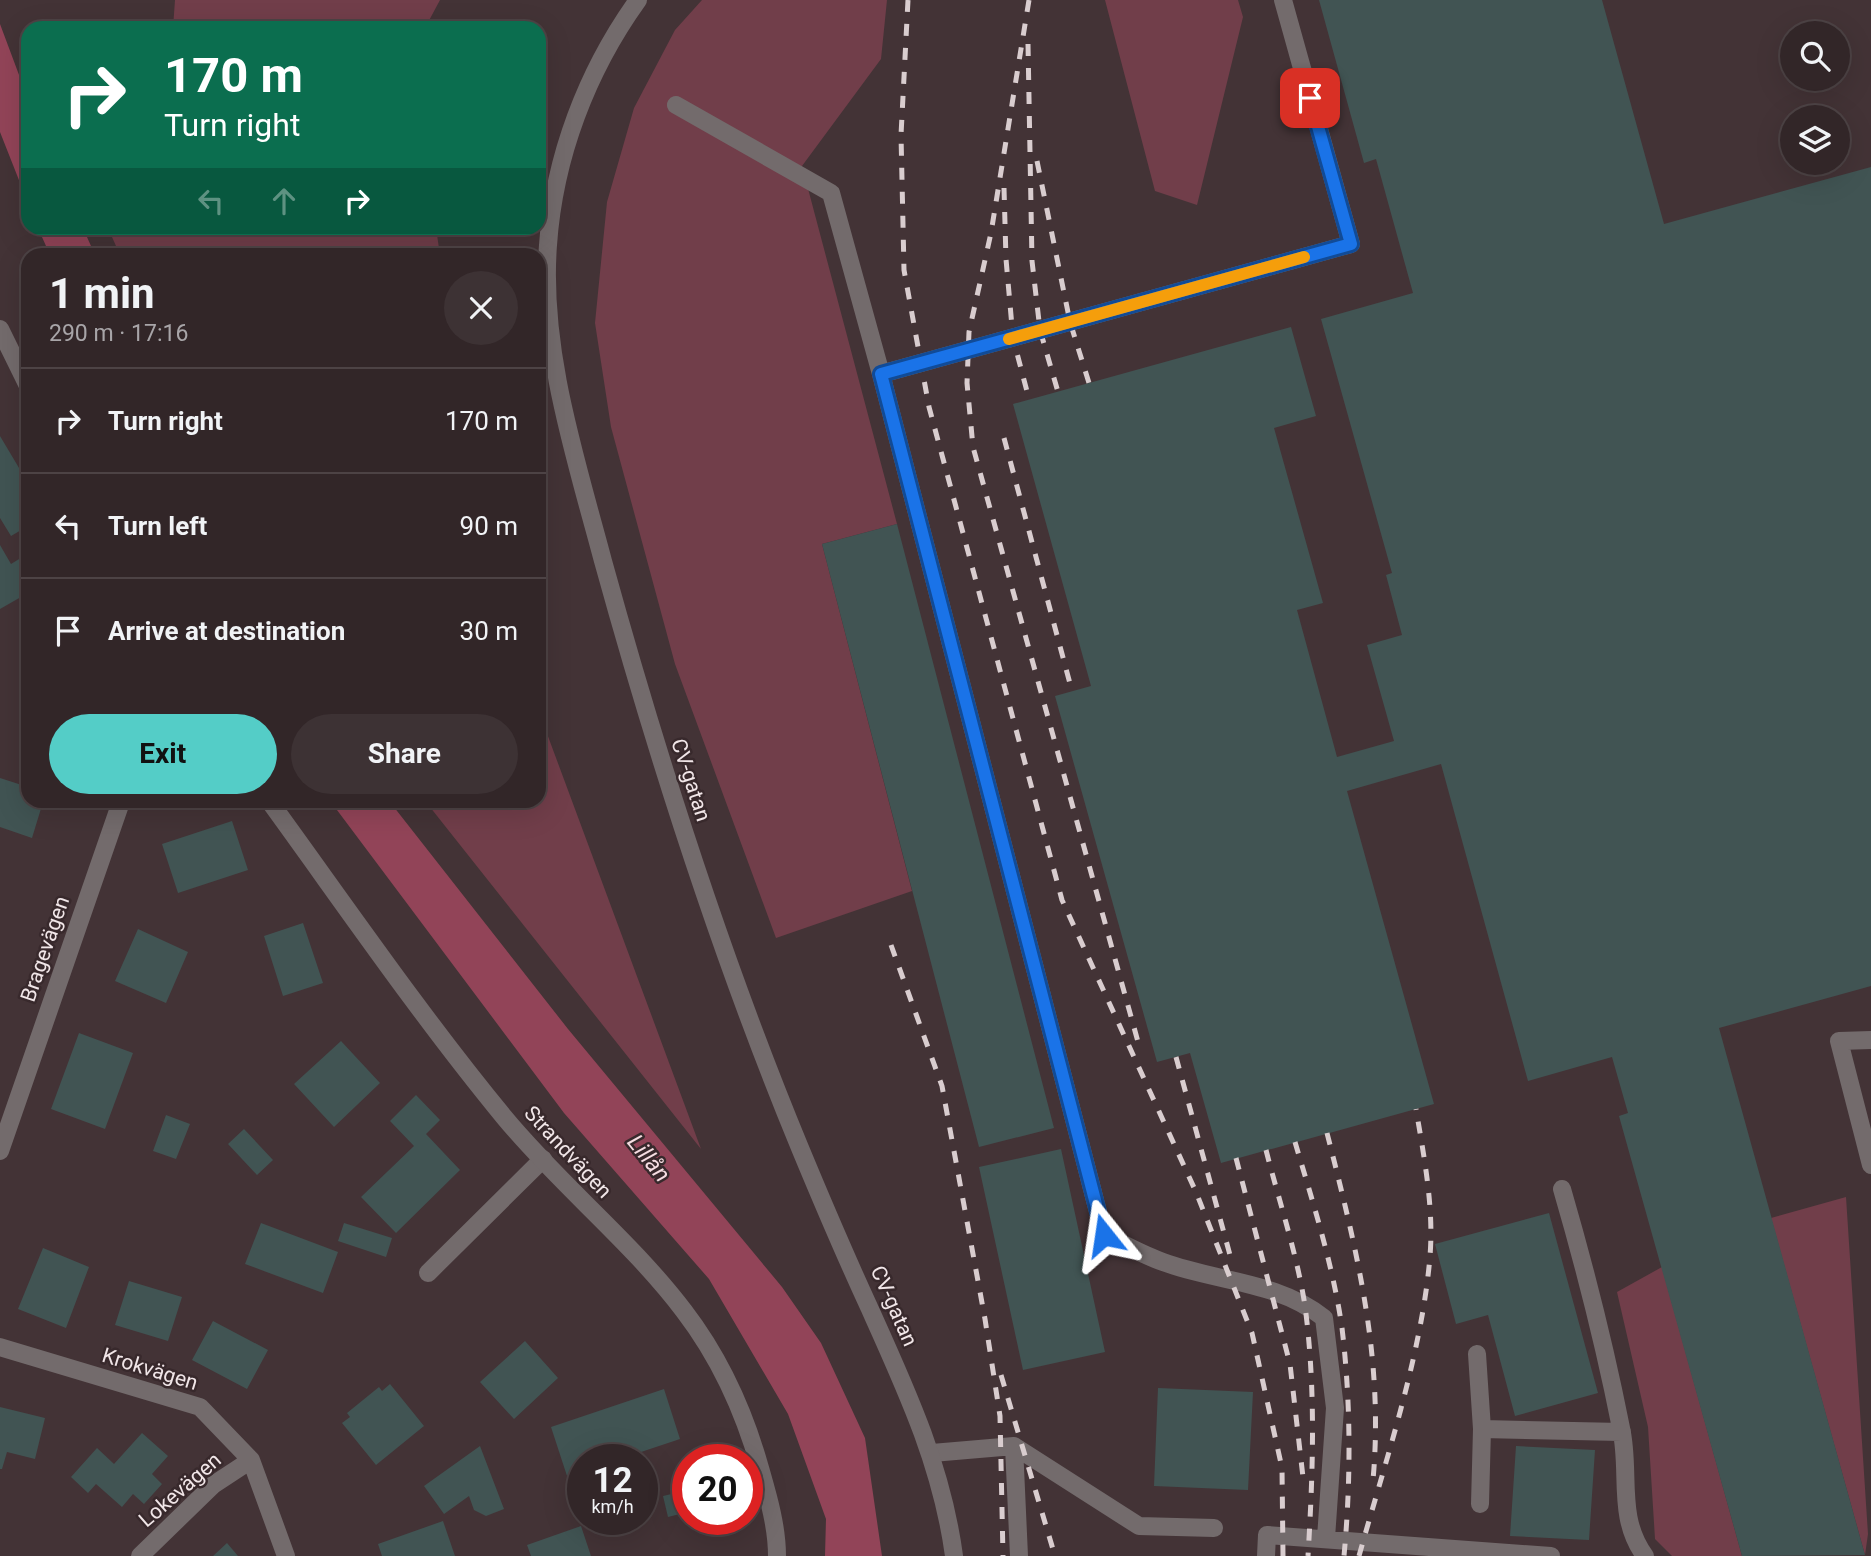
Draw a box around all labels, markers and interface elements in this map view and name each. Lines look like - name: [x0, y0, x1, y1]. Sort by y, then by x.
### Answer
- map controls: [1780, 21, 1850, 175]
- button: search: [1780, 21, 1850, 91]
- text: 170 m: [164, 47, 303, 104]
- icon: right: [49, 49, 140, 140]
- pin: [1280, 68, 1340, 128]
- icon: arrive: [1291, 79, 1329, 117]
- button: layers: [1780, 105, 1850, 175]
- text: Turn right: [164, 106, 300, 144]
- icon: left: [192, 182, 230, 220]
- icon: ahead: [265, 182, 303, 220]
- icon: right: [338, 182, 376, 220]
- text: 1 min: [49, 269, 155, 318]
- button: close: [444, 271, 518, 345]
- text: 290 m · 17:16: [49, 320, 188, 347]
- icon: right: [49, 402, 87, 440]
- text: Turn right: [108, 406, 223, 436]
- text: 170 m: [445, 406, 518, 436]
- icon: left: [49, 507, 87, 545]
- text: Turn left: [108, 511, 207, 541]
- text: 90 m: [460, 511, 518, 541]
- icon: arrive: [49, 612, 87, 650]
- text: Arrive at destination: [108, 616, 345, 646]
- text: 30 m: [460, 616, 518, 646]
- button: Exit: [49, 714, 277, 794]
- button: Share: [291, 714, 518, 794]
- street label: CV-gatan: [666, 736, 716, 824]
- street label: Bragevägen: [16, 893, 74, 1005]
- street label: Strandvägen: [519, 1101, 617, 1203]
- water label: Lillån: [622, 1129, 676, 1187]
- position arrow: [1067, 1198, 1141, 1272]
- street label: CV-gatan: [866, 1262, 922, 1350]
- street label: Krokvägen: [99, 1343, 201, 1395]
- speed limit sign: 20: [672, 1444, 763, 1535]
- street label: Lokevägen: [134, 1448, 226, 1532]
- text: 12: [592, 1460, 633, 1501]
- text: km/h: [591, 1496, 634, 1517]

